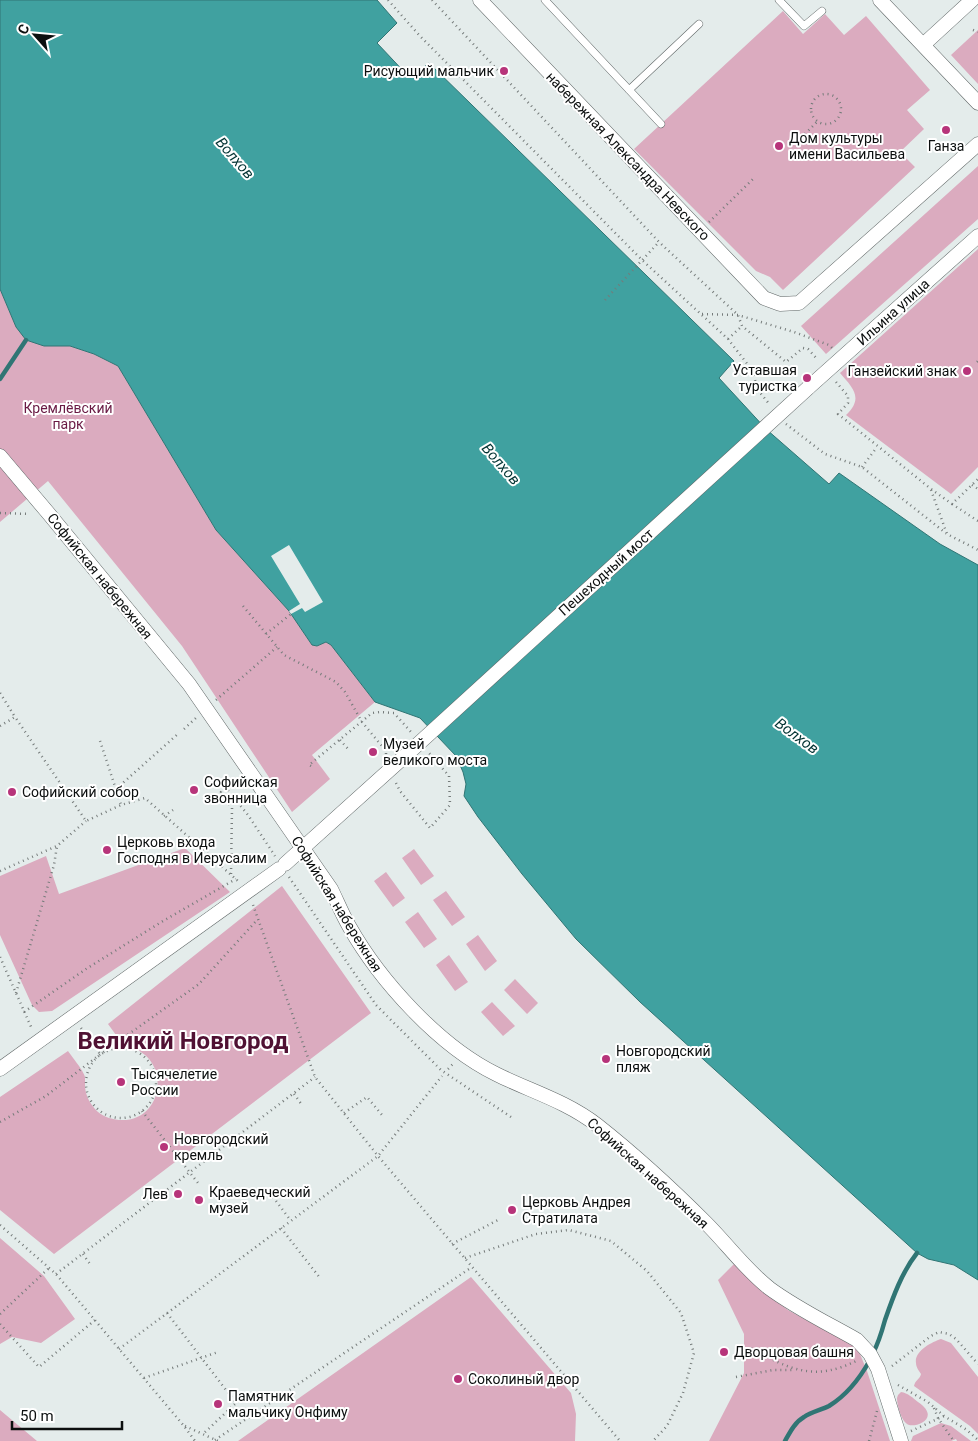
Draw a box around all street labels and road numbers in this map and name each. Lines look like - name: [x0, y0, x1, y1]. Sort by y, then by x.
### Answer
- street label: набережная Александра Невского: [543, 68, 713, 244]
- street label: Ильина улица: [854, 275, 932, 349]
- street label: Софийская набережная: [44, 510, 156, 642]
- street label: Пешеходный мост: [555, 525, 657, 619]
- street label: Софийская набережная: [289, 833, 385, 975]
- street label: Софийская набережная: [584, 1114, 712, 1232]

